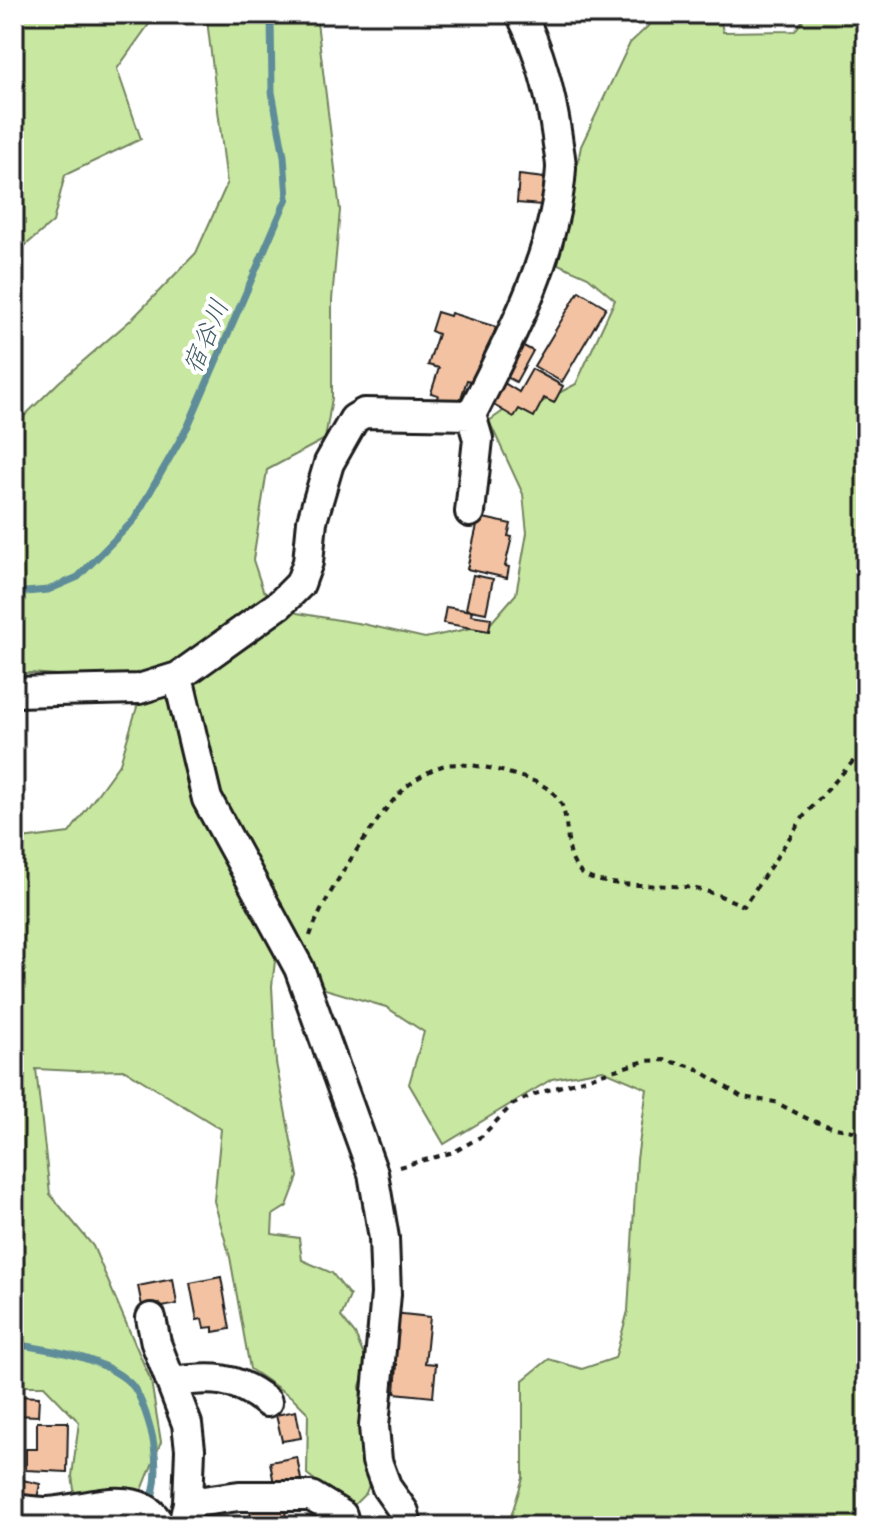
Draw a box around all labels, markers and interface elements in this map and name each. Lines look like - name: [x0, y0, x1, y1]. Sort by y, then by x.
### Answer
- water label: 宿谷川: [174, 293, 236, 379]

